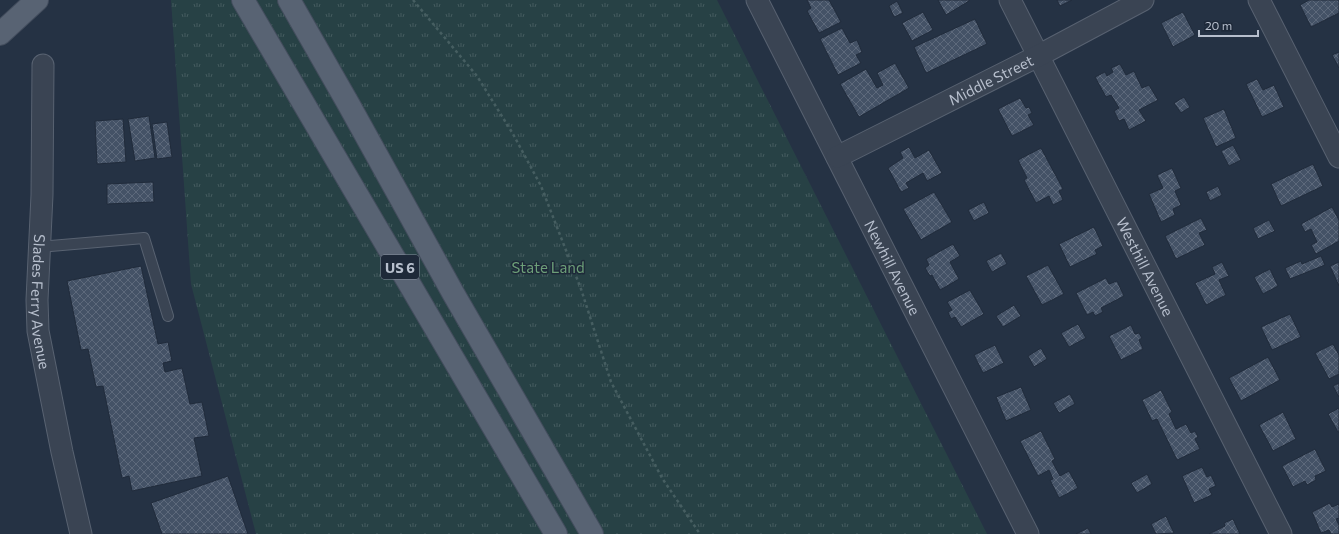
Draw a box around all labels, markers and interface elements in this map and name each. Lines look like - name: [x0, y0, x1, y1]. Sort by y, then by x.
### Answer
- scale bar: [1199, 12, 1258, 38]
- text: 20 m: [1205, 18, 1232, 32]
- street label: Middle Street: [945, 51, 1036, 109]
- street label: Westhill Avenue: [1113, 214, 1178, 319]
- street label: Newhill Avenue: [861, 217, 924, 318]
- street label: Slades Ferry Avenue: [28, 234, 54, 371]
- road number: US 6: [381, 255, 419, 279]
- park label: State Land: [511, 258, 585, 276]

